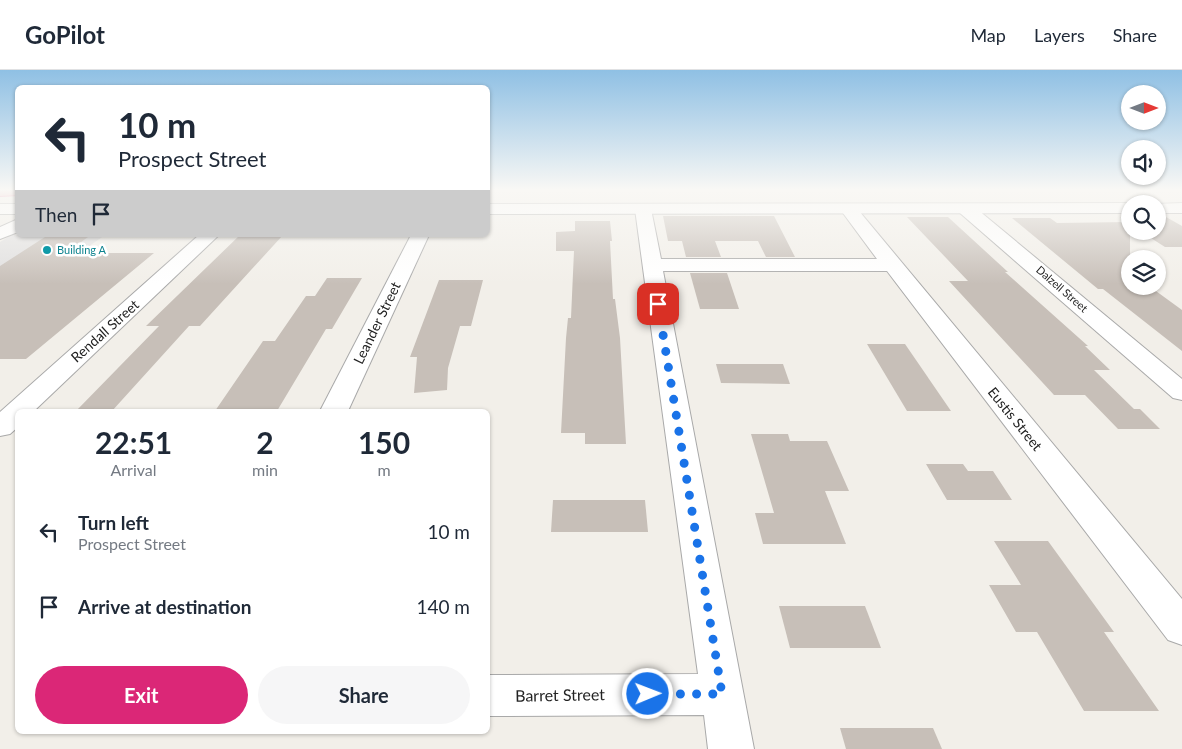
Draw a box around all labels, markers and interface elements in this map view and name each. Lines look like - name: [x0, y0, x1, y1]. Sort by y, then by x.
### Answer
- text: GoPilot: [25, 20, 105, 49]
- text: Map: [970, 24, 1006, 46]
- text: Layers: [1034, 24, 1085, 46]
- text: Share: [1113, 24, 1157, 46]
- north arrow: [1121, 85, 1166, 130]
- map controls: [1121, 85, 1166, 295]
- text: 10 m: [118, 103, 196, 145]
- icon: left: [35, 105, 100, 170]
- button: sound: [1121, 140, 1166, 185]
- text: Prospect Street: [118, 145, 266, 172]
- button: search: [1121, 195, 1166, 240]
- icon: arrive: [87, 200, 115, 228]
- text: Then: [35, 203, 77, 226]
- place label: Building A: [57, 243, 106, 256]
- marker: Building A: [41, 244, 53, 256]
- button: layers: [1121, 250, 1166, 295]
- street label: Dalzell Street: [1034, 263, 1091, 315]
- street label: Leander Street: [349, 279, 404, 367]
- pin: [637, 283, 679, 325]
- icon: arrive: [644, 290, 672, 318]
- street label: Rendall Street: [67, 296, 142, 366]
- street label: Eustis Street: [985, 383, 1046, 454]
- text: 22:51: [95, 424, 172, 460]
- text: 2: [256, 424, 274, 460]
- text: 150: [358, 424, 410, 460]
- text: Arrival: [110, 460, 157, 479]
- text: min: [252, 460, 278, 479]
- text: m: [377, 460, 391, 479]
- text: Turn left: [78, 511, 149, 534]
- icon: left: [35, 518, 63, 546]
- text: 10 m: [427, 520, 470, 543]
- text: Prospect Street: [78, 534, 186, 553]
- icon: arrive: [35, 593, 63, 621]
- text: Arrive at destination: [78, 595, 251, 618]
- text: 140 m: [416, 595, 470, 618]
- button: Exit: [35, 666, 248, 724]
- button: Share: [258, 666, 470, 724]
- position arrow: [621, 667, 673, 719]
- street label: Barret Street: [515, 684, 605, 705]

